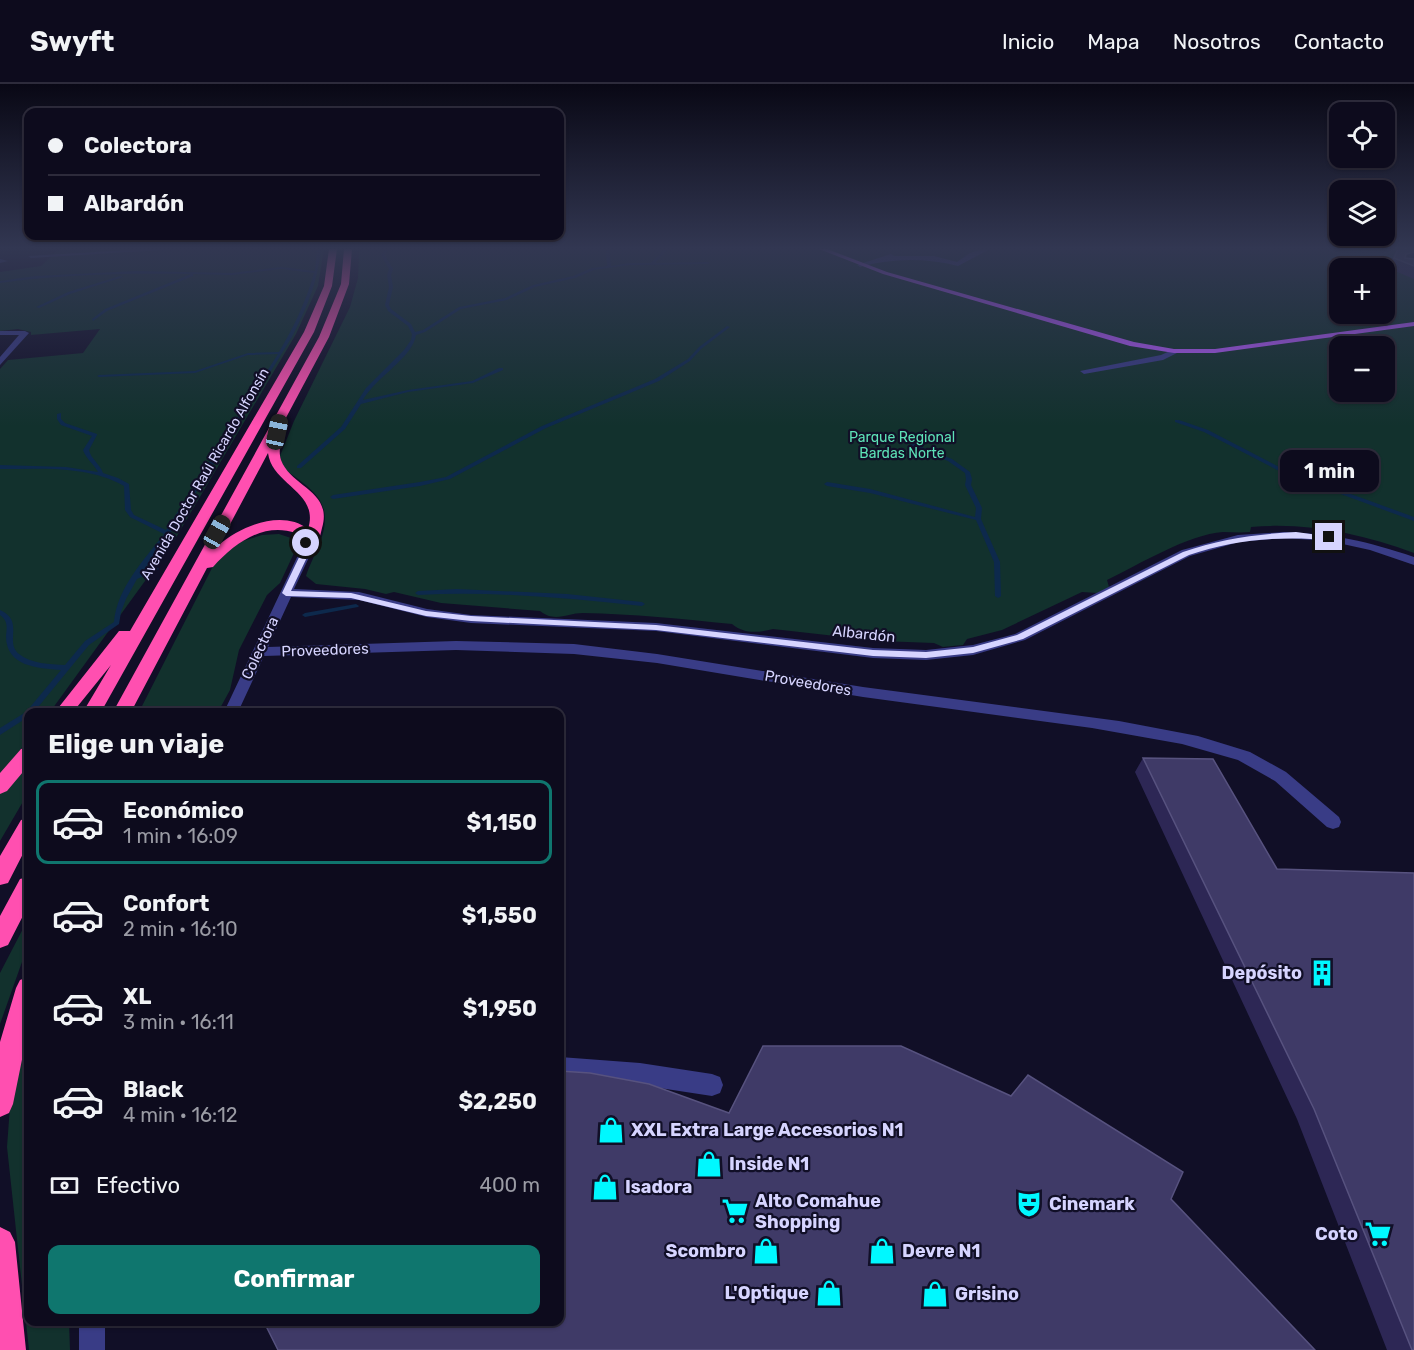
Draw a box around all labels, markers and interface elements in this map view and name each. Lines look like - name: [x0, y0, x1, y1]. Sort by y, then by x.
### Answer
- text: Swyft: [30, 25, 114, 58]
- text: Inicio: [1002, 29, 1054, 54]
- text: Mapa: [1087, 29, 1140, 54]
- text: Nosotros: [1173, 29, 1261, 54]
- text: Contacto: [1294, 29, 1384, 54]
- map controls: [1329, 102, 1395, 402]
- button: locate: [1329, 102, 1395, 168]
- text: Colectora: [84, 132, 192, 159]
- button: layers: [1329, 180, 1395, 246]
- text: Albardón: [84, 190, 184, 217]
- button: +: [1329, 258, 1395, 324]
- button: −: [1329, 336, 1395, 402]
- street label: Avenida Doctor Raúl Ricardo Alfonsín: [137, 365, 273, 583]
- car: [264, 413, 290, 451]
- park label: Parque Regional Bardas Norte: [849, 429, 955, 462]
- callout: 1 min: [1280, 450, 1378, 492]
- text: 1 min: [1304, 459, 1355, 483]
- car: [200, 512, 234, 552]
- route end: [1315, 523, 1342, 550]
- route start: [292, 529, 319, 556]
- street label: Colectora: [238, 614, 282, 682]
- street label: Albardón: [832, 622, 896, 646]
- street label: Proveedores: [281, 639, 369, 661]
- street label: Proveedores: [763, 667, 853, 700]
- text: Elige un viaje: [48, 728, 224, 760]
- icon: car: [51, 795, 105, 849]
- text: Económico: [123, 797, 244, 824]
- text: $1,150: [467, 809, 537, 836]
- text: 1 min · 16:09: [123, 824, 238, 848]
- icon: car: [51, 888, 105, 942]
- text: Confort: [123, 890, 209, 917]
- text: $1,550: [462, 902, 537, 929]
- text: 2 min · 16:10: [123, 917, 238, 941]
- building icon: Depósito: [1307, 958, 1337, 988]
- place label: Depósito: [1222, 962, 1302, 984]
- icon: car: [51, 981, 105, 1035]
- text: XL: [123, 983, 151, 1010]
- text: $1,950: [463, 995, 537, 1022]
- text: 3 min · 16:11: [123, 1010, 234, 1034]
- icon: car: [51, 1074, 105, 1128]
- text: Black: [123, 1076, 184, 1103]
- text: $2,250: [458, 1088, 537, 1115]
- text: 4 min · 16:12: [123, 1103, 238, 1127]
- shop icon: XXL Extra Large Accesorios N1: [596, 1115, 626, 1145]
- place label: XXL Extra Large Accesorios N1: [631, 1119, 904, 1141]
- shop icon: Inside N1: [694, 1149, 724, 1179]
- place label: Inside N1: [729, 1153, 809, 1175]
- icon: cash: [48, 1169, 81, 1202]
- text: Efectivo: [96, 1172, 180, 1199]
- shop icon: Isadora: [590, 1172, 620, 1202]
- text: 400 m: [480, 1173, 540, 1197]
- place label: Isadora: [625, 1176, 692, 1198]
- theatre icon: Cinemark: [1014, 1189, 1044, 1219]
- place label: Alto Comahue Shopping: [755, 1190, 881, 1233]
- place label: Cinemark: [1049, 1193, 1135, 1215]
- supermarket icon: Alto Comahue Shopping: [720, 1196, 750, 1226]
- supermarket icon: Coto: [1363, 1219, 1393, 1249]
- place label: Coto: [1315, 1223, 1358, 1245]
- shop icon: Scombro: [751, 1236, 781, 1266]
- shop icon: Devre N1: [867, 1236, 897, 1266]
- place label: Scombro: [666, 1240, 746, 1262]
- place label: Devre N1: [902, 1240, 980, 1262]
- button: Confirmar: [48, 1245, 540, 1314]
- shop icon: L'Optique: [814, 1278, 844, 1308]
- shop icon: Grisino: [920, 1279, 950, 1309]
- place label: L'Optique: [725, 1282, 809, 1304]
- place label: Grisino: [955, 1283, 1019, 1305]

